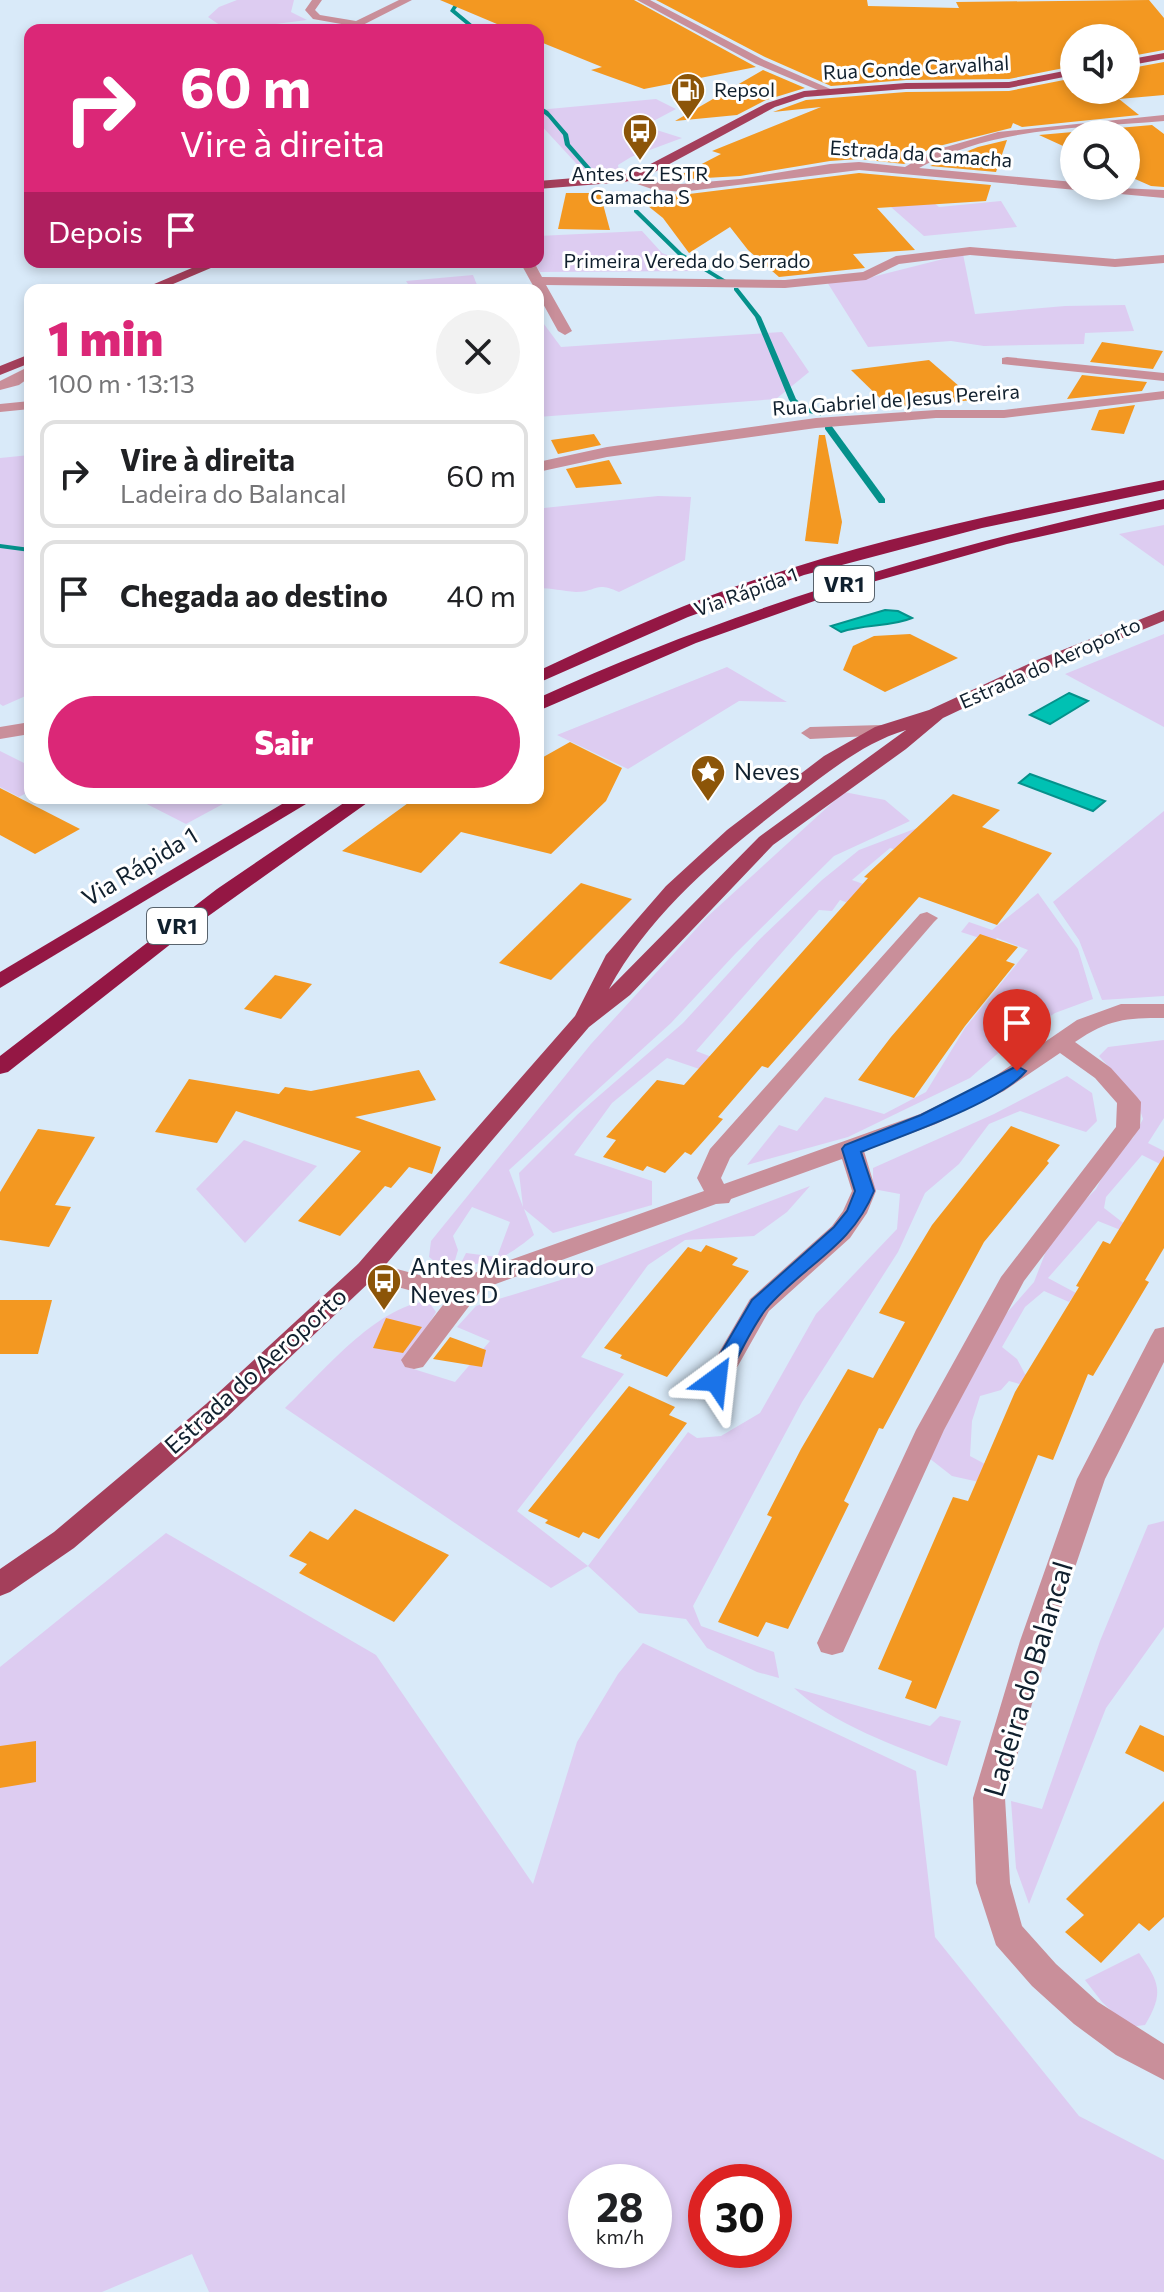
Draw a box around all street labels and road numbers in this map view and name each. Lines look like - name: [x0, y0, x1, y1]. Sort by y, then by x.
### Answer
- street label: Rua Conde Carvalhal: [822, 50, 1010, 84]
- street label: Estrada da Camacha: [829, 135, 1013, 171]
- street label: Primeira Vereda do Serrado: [563, 248, 811, 272]
- street label: Rua Gabriel de Jesus Pereira: [771, 378, 1021, 420]
- street label: Via Rápida 1: [691, 561, 801, 621]
- road number: VR1: [814, 566, 874, 602]
- street label: Estrada do Aeroporto: [955, 611, 1144, 713]
- street label: Via Rápida 1: [76, 820, 202, 912]
- road number: VR1: [147, 908, 207, 944]
- street label: Estrada do Aeroporto: [158, 1281, 352, 1459]
- street label: Ladeira do Balancal: [975, 1557, 1079, 1800]

